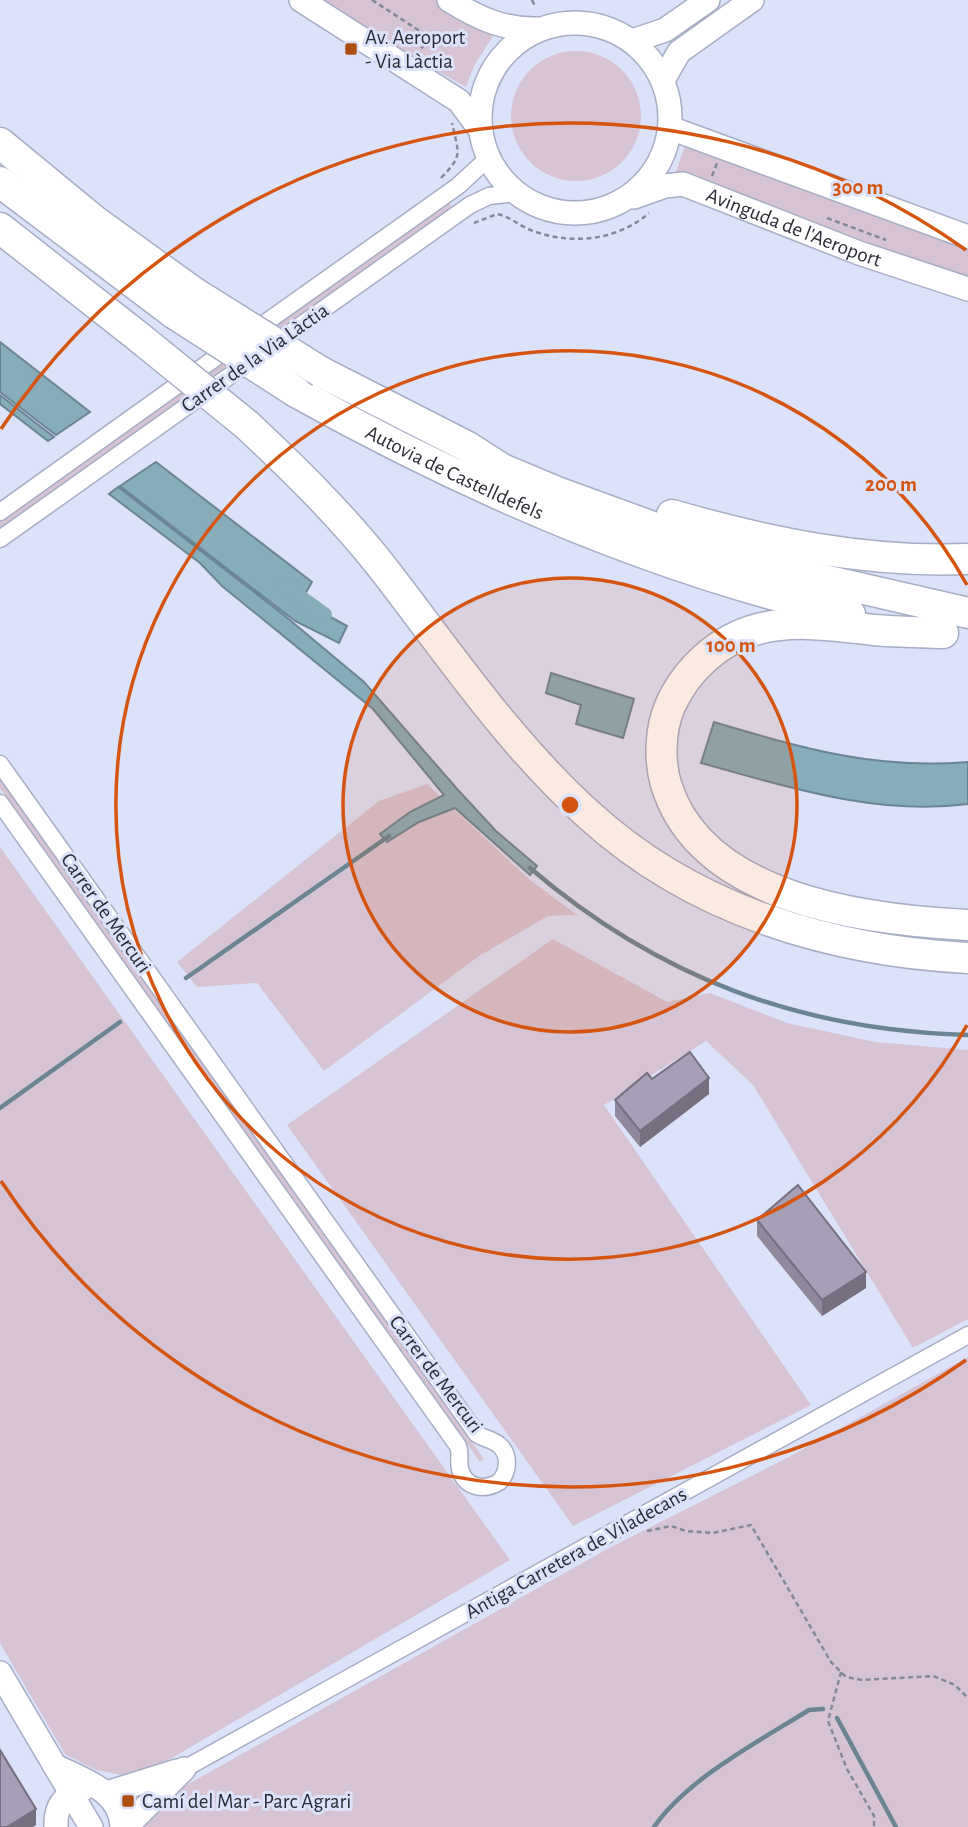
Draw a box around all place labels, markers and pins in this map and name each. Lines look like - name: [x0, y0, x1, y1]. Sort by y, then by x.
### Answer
- place label: Av. Aeroport - Via Làctia: [365, 27, 466, 72]
- marker: Av. Aeroport - Via Làctia: [343, 41, 359, 57]
- centre of rings: [558, 793, 582, 817]
- place label: Camí del Mar - Parc Agrari: [142, 1791, 351, 1812]
- marker: Camí del Mar - Parc Agrari: [120, 1793, 136, 1809]

